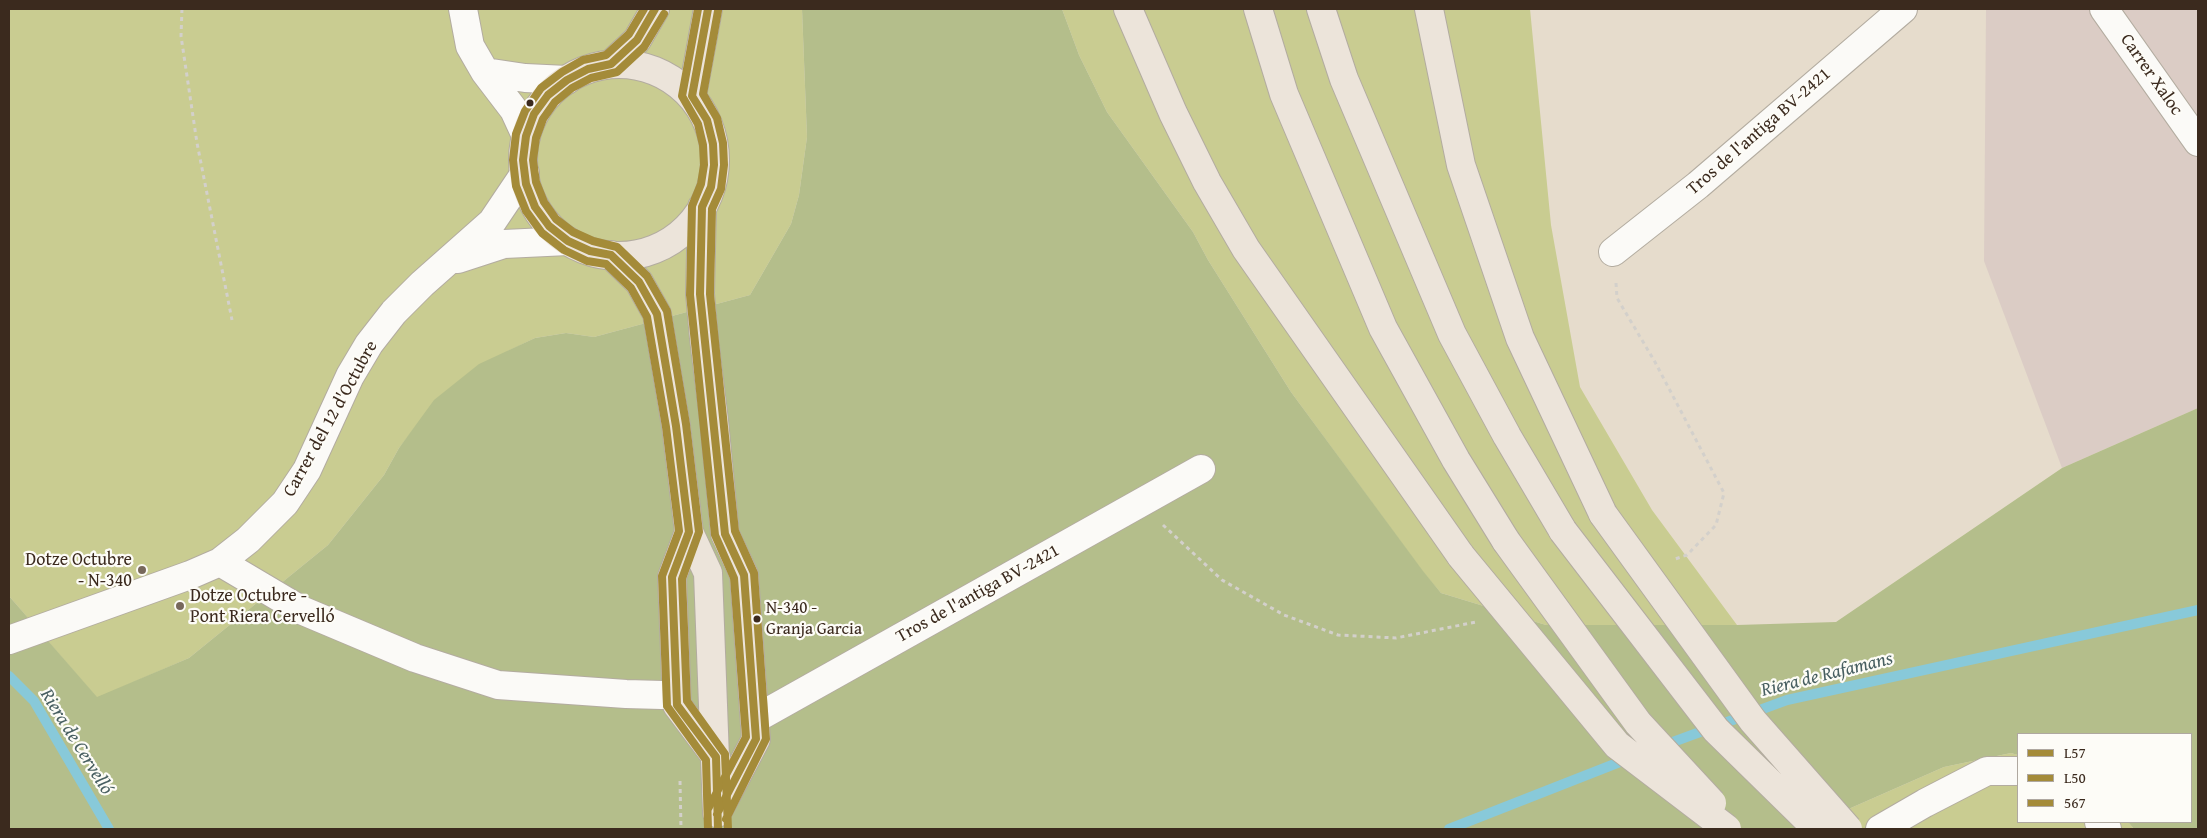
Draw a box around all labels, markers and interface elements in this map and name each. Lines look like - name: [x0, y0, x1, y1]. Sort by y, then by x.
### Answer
- street label: Carrer Xaloc: [2115, 30, 2187, 120]
- street label: Tros de l'antiga BV-2421: [1683, 64, 1835, 200]
- unlabelled marker: [525, 98, 535, 108]
- street label: Carrer del 12 d'Octubre: [279, 337, 383, 501]
- street label: Tros de l'antiga BV-2421: [893, 540, 1063, 648]
- place label: Dotze Octubre - N-340: [25, 549, 132, 592]
- marker: Dotze Octubre - N-340: [136, 564, 148, 576]
- place label: Dotze Octubre - Pont Riera Cervelló: [190, 585, 335, 628]
- place label: N-340 - Granja Garcia: [766, 599, 862, 639]
- marker: Dotze Octubre - Pont Riera Cervelló: [174, 600, 186, 612]
- marker: N-340 - Granja Garcia: [752, 614, 762, 624]
- water label: Riera de Rafamans: [1759, 648, 1895, 702]
- water label: Riera de Cervelló: [35, 685, 117, 799]
- legend: [2017, 733, 2192, 823]
- text: L57: [2064, 742, 2086, 763]
- text: L50: [2064, 767, 2086, 788]
- text: 567: [2064, 792, 2086, 813]

